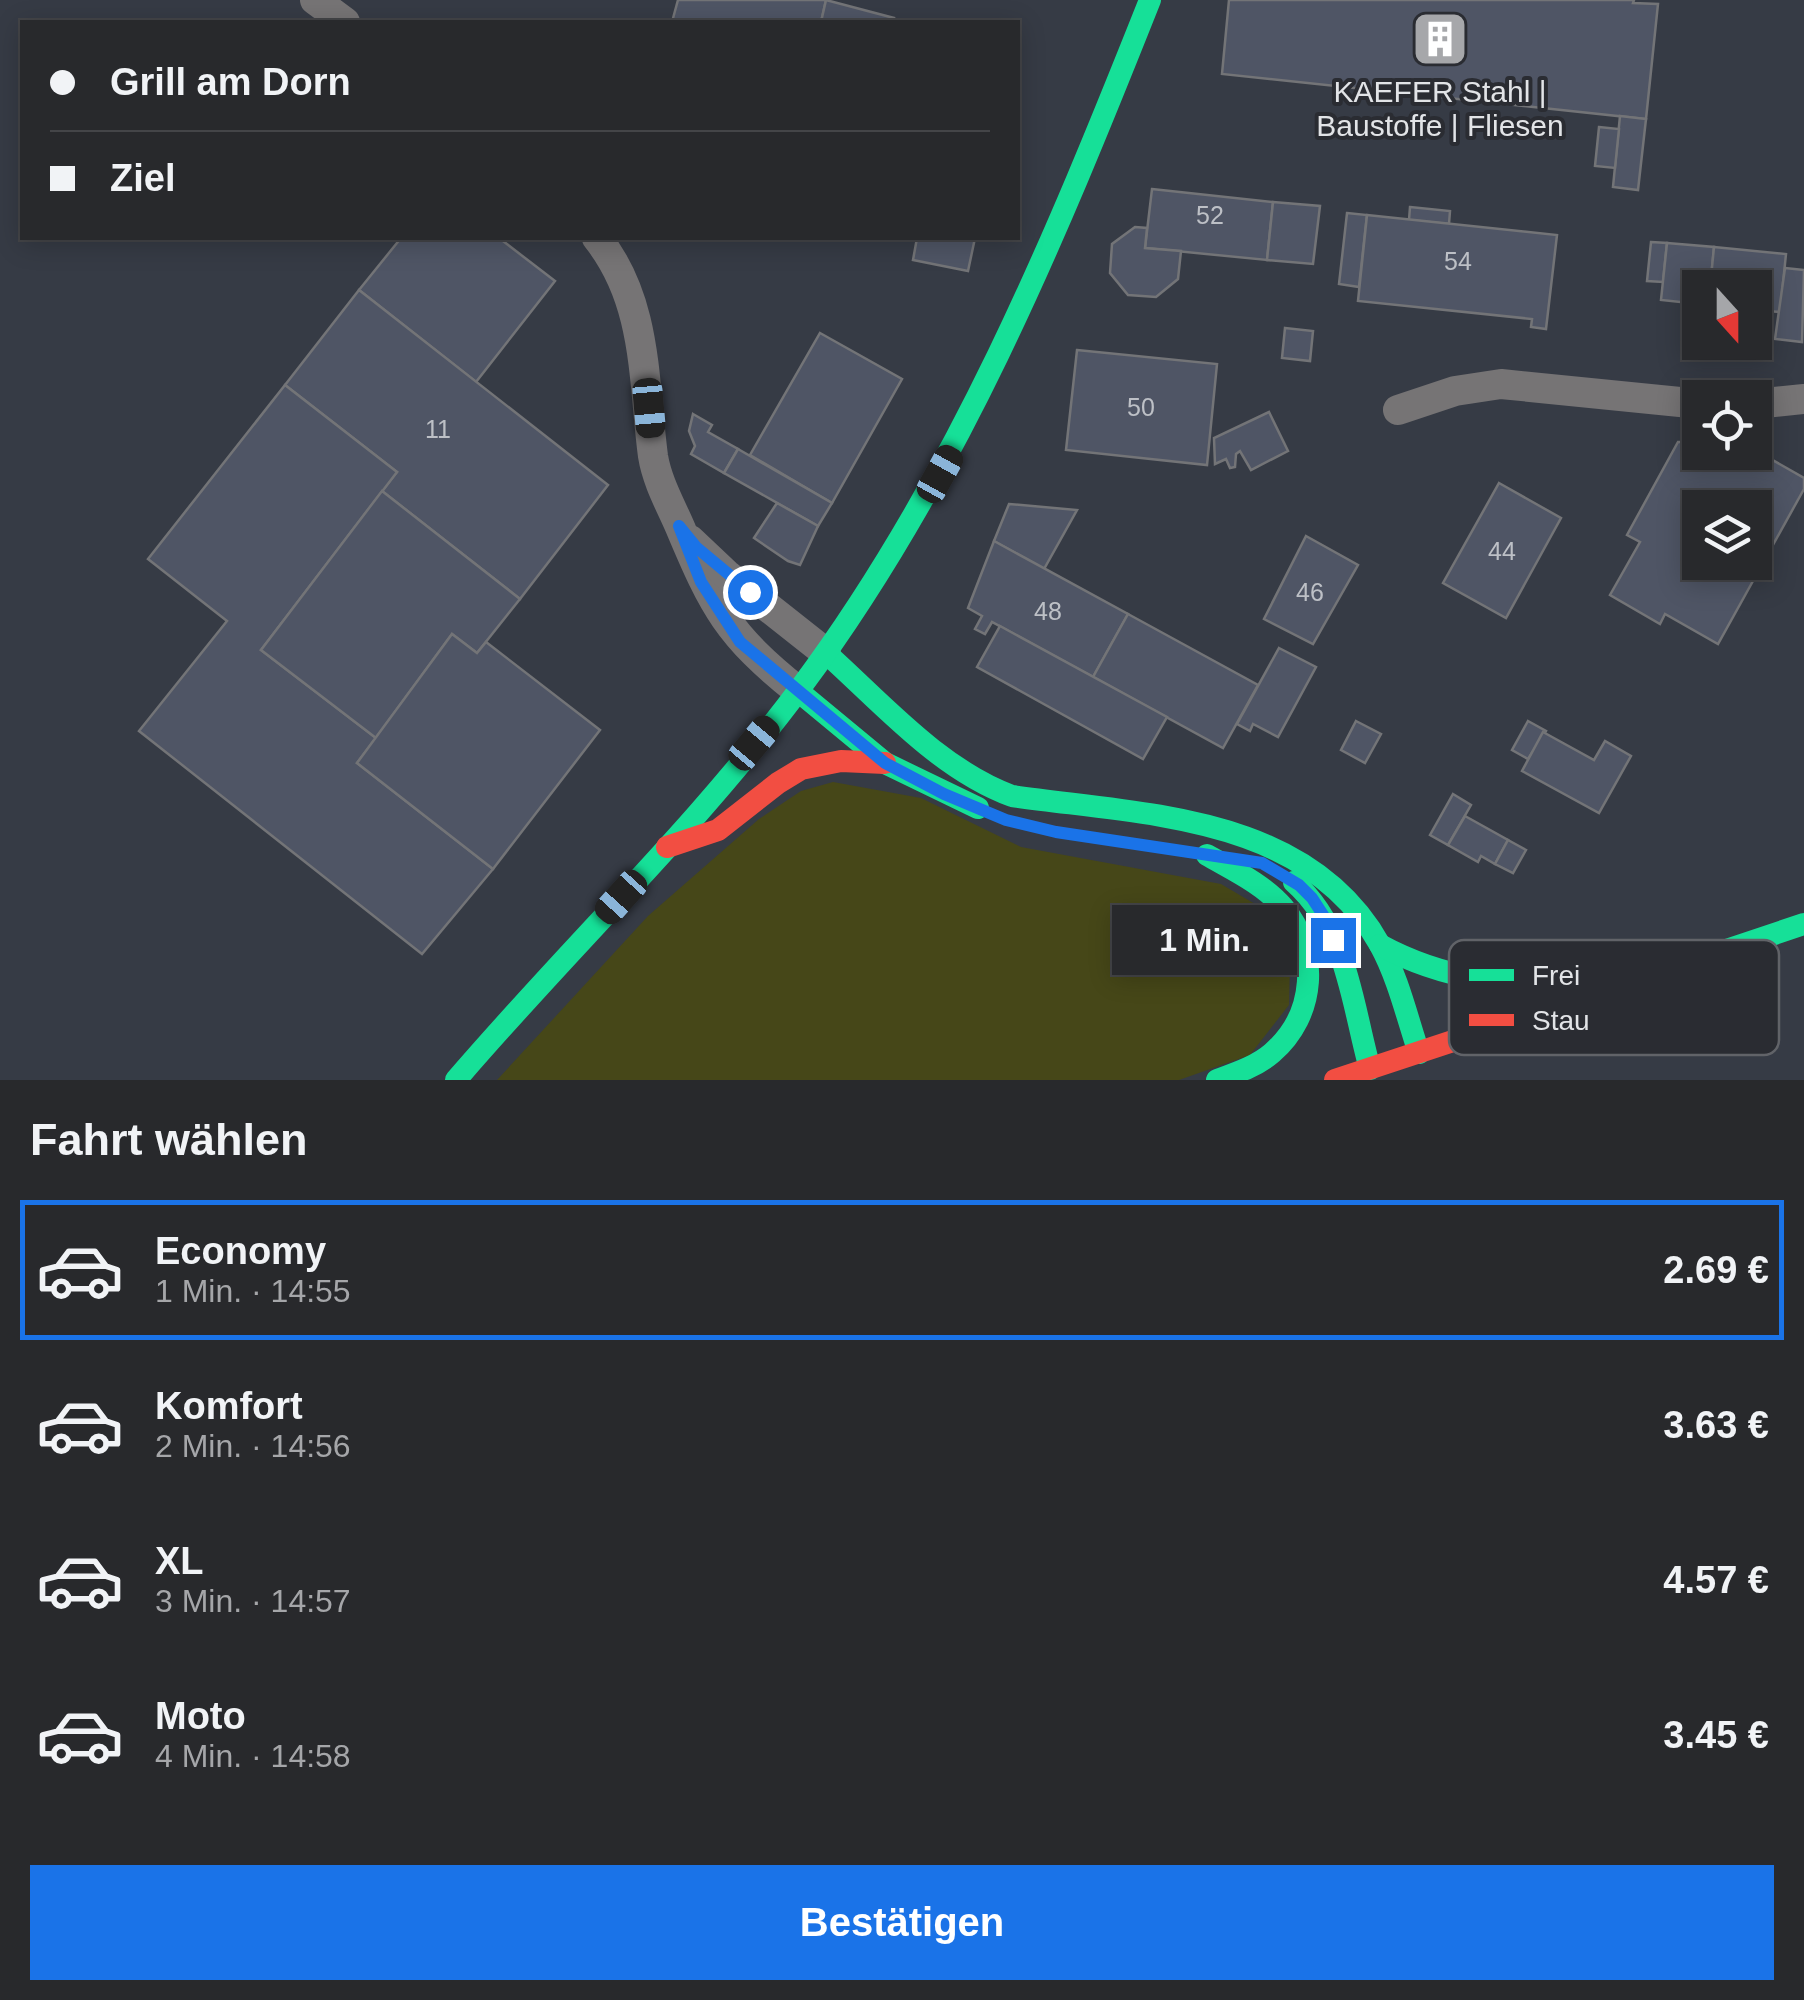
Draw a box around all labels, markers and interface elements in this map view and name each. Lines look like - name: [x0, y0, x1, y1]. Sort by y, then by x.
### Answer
- building icon: KAEFER Stahl | Baustoffe | Fliesen: [1410, 9, 1470, 69]
- text: Grill am Dorn: [110, 61, 351, 103]
- place label: KAEFER Stahl | Baustoffe | Fliesen: [1316, 75, 1564, 142]
- text: Ziel: [110, 157, 175, 199]
- house number: 52: [1196, 201, 1224, 229]
- house number: 54: [1444, 247, 1472, 275]
- north arrow: [1682, 270, 1772, 360]
- map controls: [1682, 270, 1772, 580]
- car: [631, 377, 667, 439]
- button: locate: [1682, 380, 1772, 470]
- house number: 50: [1127, 393, 1155, 421]
- house number: 11: [425, 415, 451, 443]
- car: [912, 440, 968, 508]
- button: layers: [1682, 490, 1772, 580]
- house number: 44: [1488, 537, 1516, 565]
- route start: [728, 570, 773, 615]
- house number: 46: [1296, 578, 1324, 606]
- house number: 48: [1034, 597, 1062, 625]
- car: [723, 710, 785, 776]
- car: [590, 865, 652, 929]
- callout: 1 Min.: [1113, 905, 1298, 975]
- route end: [1311, 918, 1356, 963]
- text: 1 Min.: [1159, 922, 1250, 958]
- legend: [1449, 940, 1779, 1055]
- text: Frei: [1532, 960, 1580, 991]
- text: Stau: [1532, 1005, 1590, 1036]
- text: Fahrt wählen: [30, 1114, 308, 1165]
- icon: car: [35, 1225, 125, 1315]
- text: Economy: [155, 1230, 326, 1272]
- text: 2.69 €: [1663, 1249, 1769, 1291]
- text: 1 Min. · 14:55: [155, 1273, 351, 1309]
- icon: car: [35, 1380, 125, 1470]
- text: Komfort: [155, 1385, 303, 1427]
- text: 3.63 €: [1663, 1404, 1769, 1446]
- text: 2 Min. · 14:56: [155, 1428, 351, 1464]
- icon: car: [35, 1535, 125, 1625]
- text: XL: [155, 1540, 204, 1582]
- text: 4.57 €: [1663, 1559, 1769, 1601]
- text: 3 Min. · 14:57: [155, 1583, 351, 1619]
- icon: car: [35, 1690, 125, 1780]
- text: Moto: [155, 1695, 246, 1737]
- text: 3.45 €: [1663, 1714, 1769, 1756]
- text: 4 Min. · 14:58: [155, 1738, 351, 1774]
- button: Bestätigen: [30, 1865, 1774, 1980]

